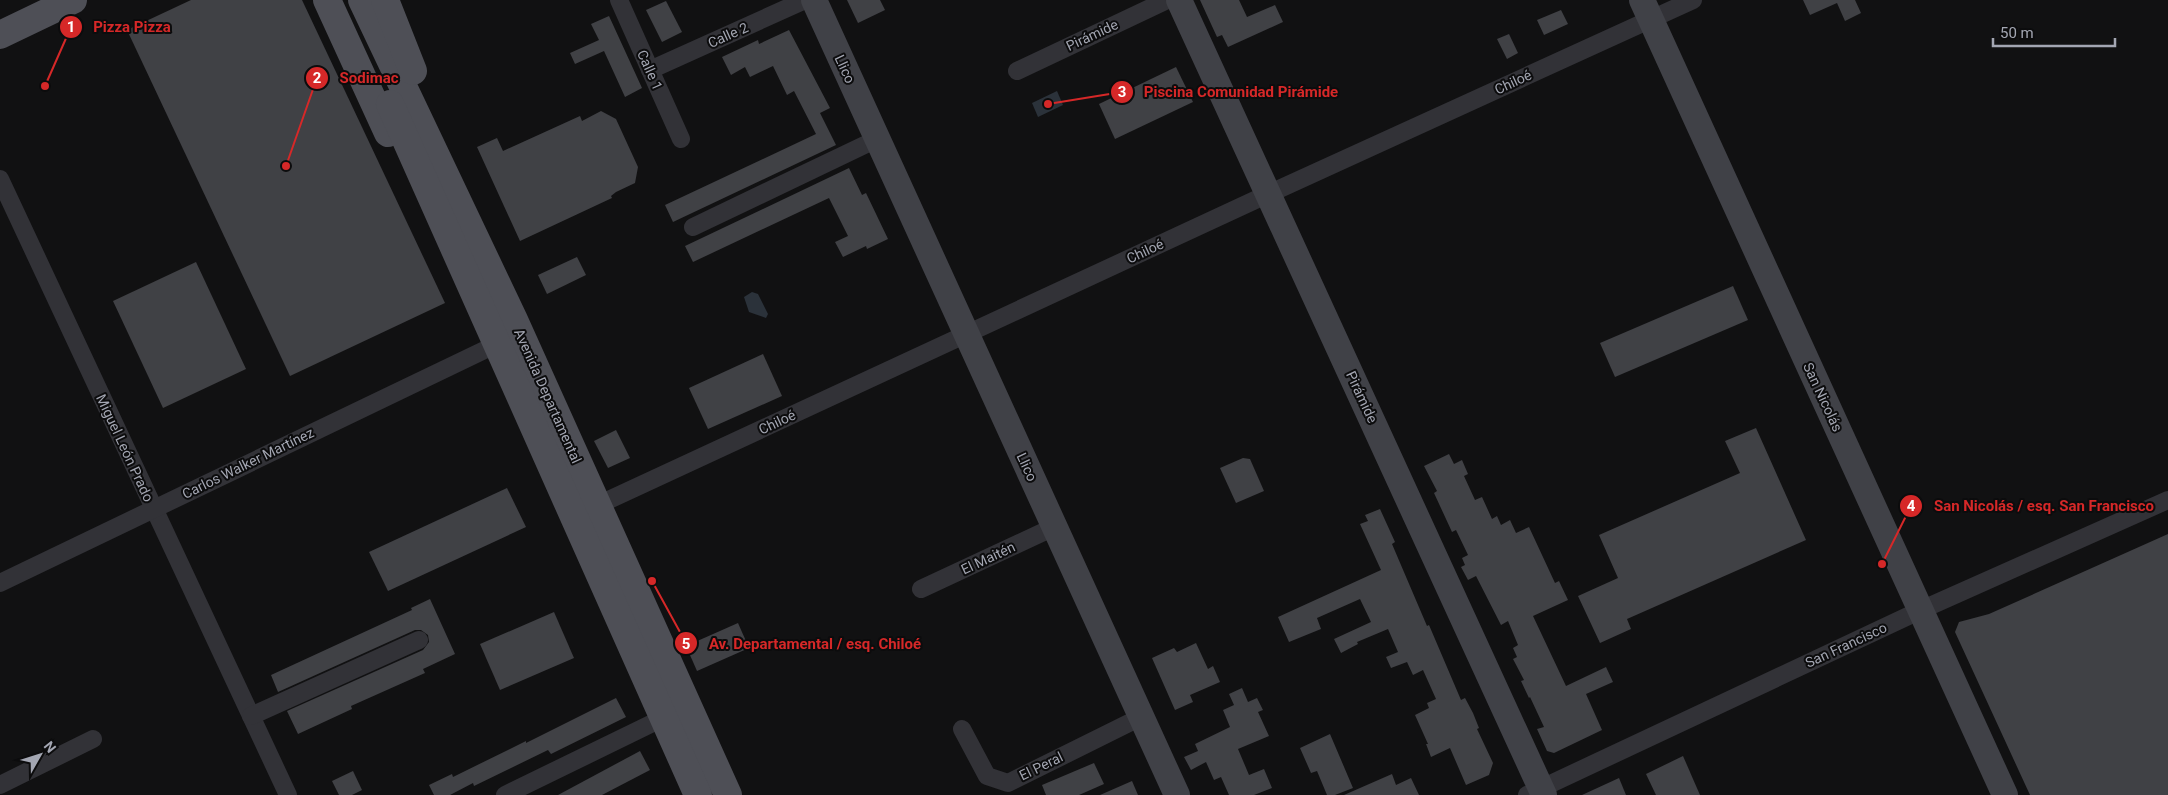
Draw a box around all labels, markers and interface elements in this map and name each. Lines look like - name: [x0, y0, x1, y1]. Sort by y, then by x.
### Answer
- callout: Pizza Pizza: [58, 12, 181, 42]
- scale bar: [1993, 15, 2116, 47]
- street label: Pirámide: [1064, 16, 1120, 54]
- text: 1: [67, 18, 75, 36]
- text: Pizza Pizza: [93, 18, 171, 36]
- street label: Calle 2: [705, 19, 751, 51]
- text: 50 m: [2000, 24, 2034, 42]
- street label: Calle 1: [634, 47, 666, 93]
- street label: Llico: [831, 52, 859, 86]
- callout: Sodimac: [305, 63, 409, 93]
- street label: Chiloé: [1492, 66, 1534, 98]
- text: 2: [313, 69, 322, 87]
- text: Sodimac: [340, 69, 399, 87]
- callout: Piscina Comunidad Pirámide: [1109, 77, 1349, 107]
- text: 3: [1118, 83, 1126, 101]
- text: Piscina Comunidad Pirámide: [1144, 83, 1338, 101]
- street label: Chiloé: [1124, 235, 1166, 267]
- street label: Avenida Departamental: [511, 326, 585, 466]
- street label: San Nicolás: [1800, 360, 1846, 434]
- street label: Pirámide: [1343, 369, 1381, 425]
- street label: Miguel León Prado: [93, 392, 157, 504]
- street label: Chiloé: [756, 406, 798, 438]
- street label: Carlos Walker Martínez: [180, 424, 316, 502]
- street label: Llico: [1013, 450, 1041, 484]
- callout: San Nicolás / esq. San Francisco: [1899, 491, 2164, 521]
- text: 4: [1907, 497, 1916, 515]
- text: San Nicolás / esq. San Francisco: [1934, 497, 2154, 515]
- street label: El Maitén: [958, 539, 1018, 577]
- street label: San Francisco: [1803, 619, 1889, 671]
- callout: Av. Departamental / esq. Chiloé: [673, 628, 931, 658]
- text: 5: [682, 635, 690, 653]
- text: Av. Departamental / esq. Chiloé: [709, 635, 921, 653]
- north arrow: [15, 730, 65, 780]
- text: N: [41, 738, 59, 756]
- street label: El Peral: [1017, 749, 1065, 783]

